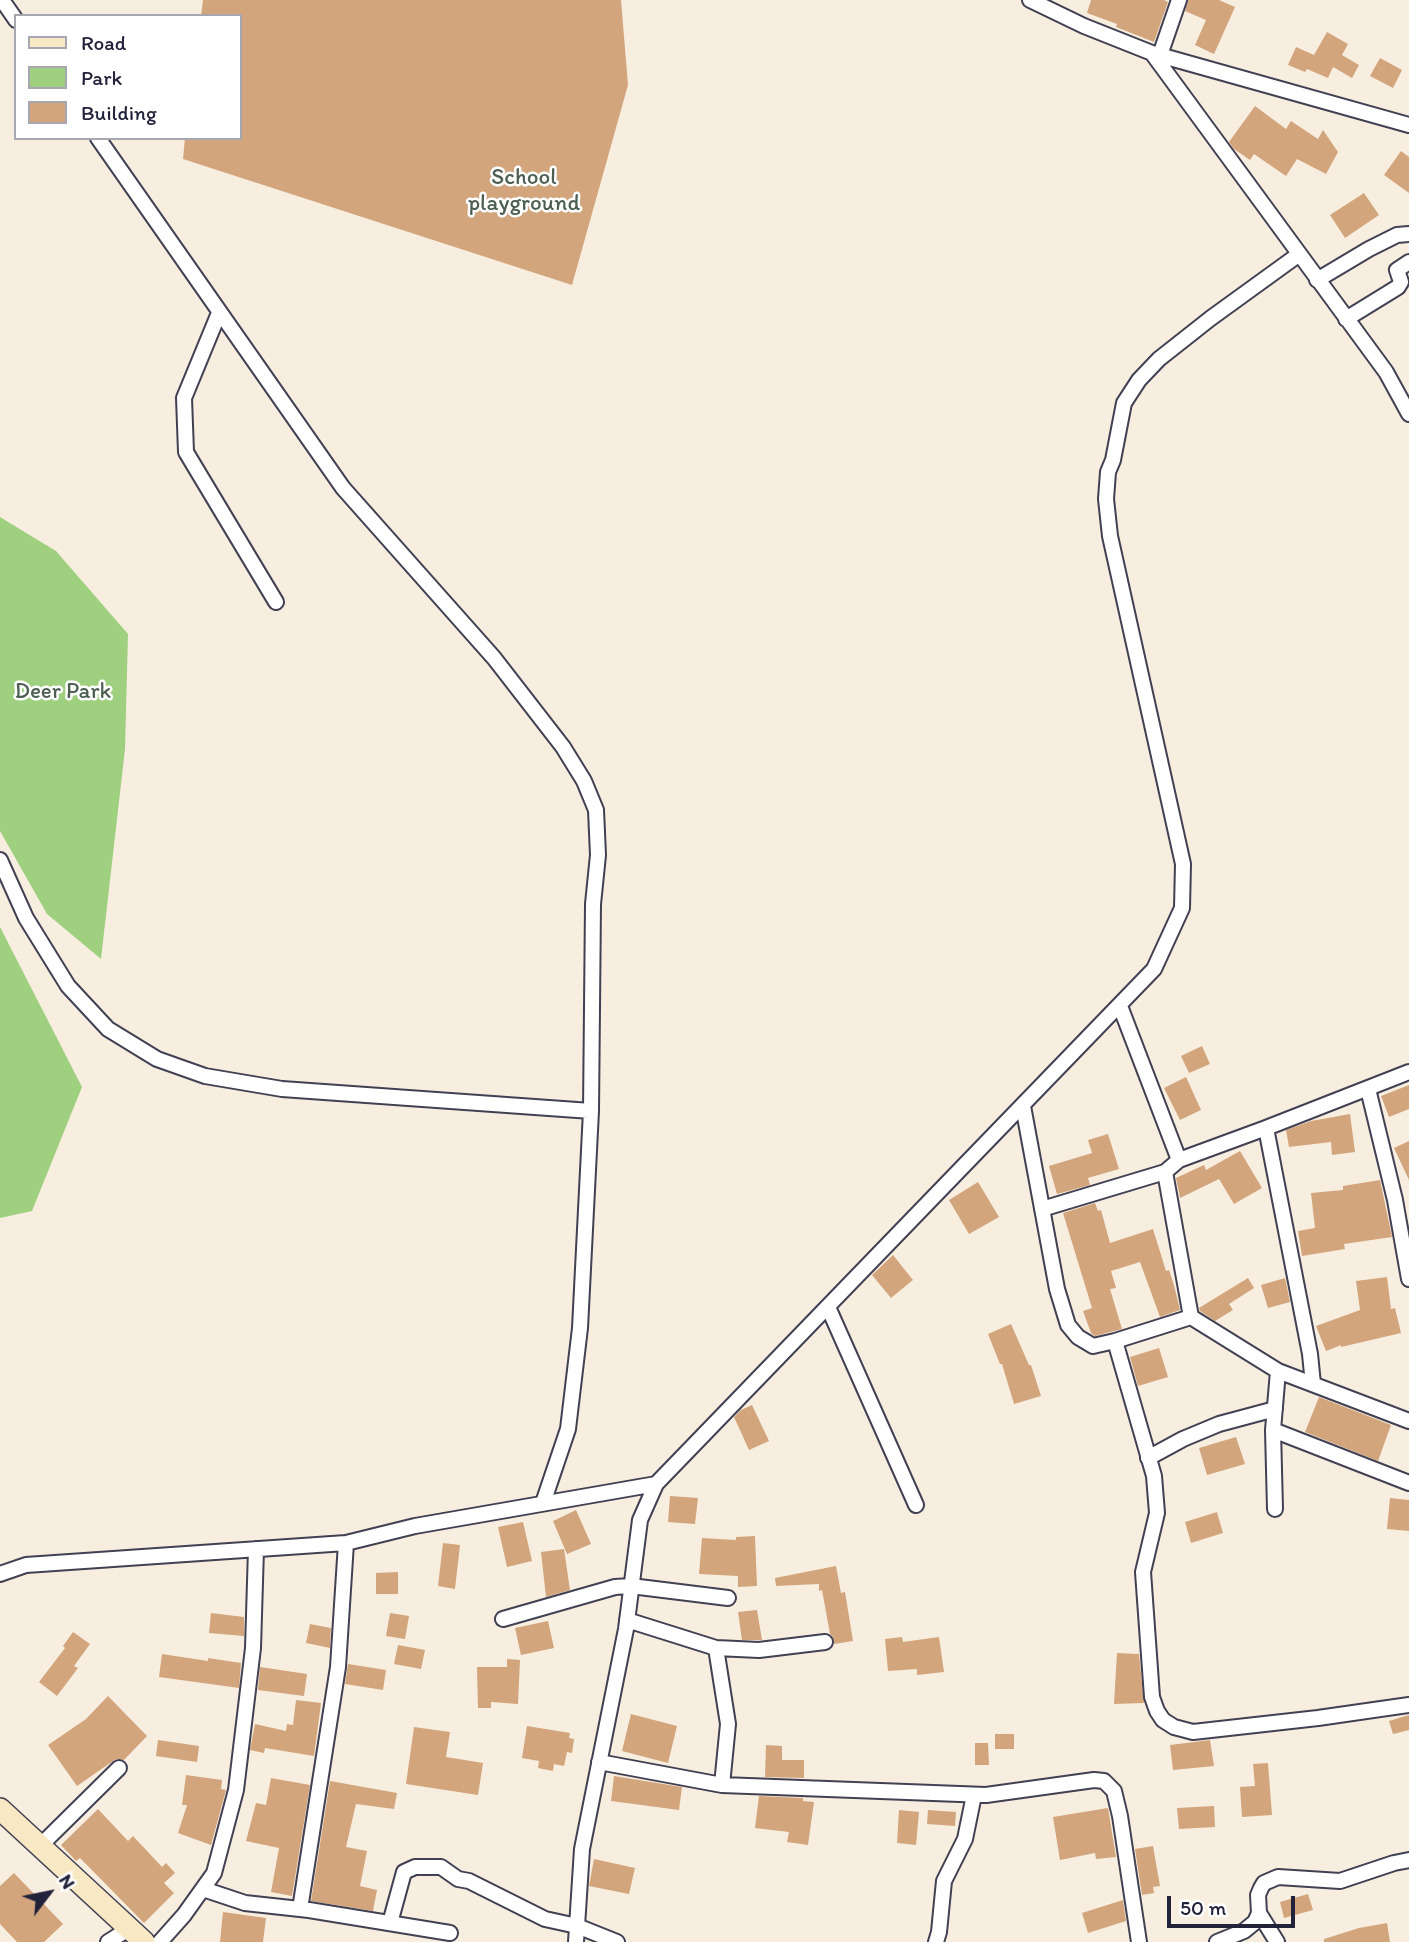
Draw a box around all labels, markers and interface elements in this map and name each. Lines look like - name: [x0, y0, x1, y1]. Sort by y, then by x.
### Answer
- legend: [14, 14, 242, 140]
- text: Road: [81, 30, 126, 55]
- text: Park: [81, 65, 122, 90]
- text: Building: [81, 100, 157, 125]
- park label: School playground: [468, 164, 580, 218]
- park label: Deer Park: [15, 678, 111, 706]
- north arrow: [14, 1858, 84, 1928]
- text: N: [54, 1870, 80, 1893]
- scale bar: [1171, 1882, 1299, 1926]
- text: 50 m: [1180, 1895, 1226, 1920]

